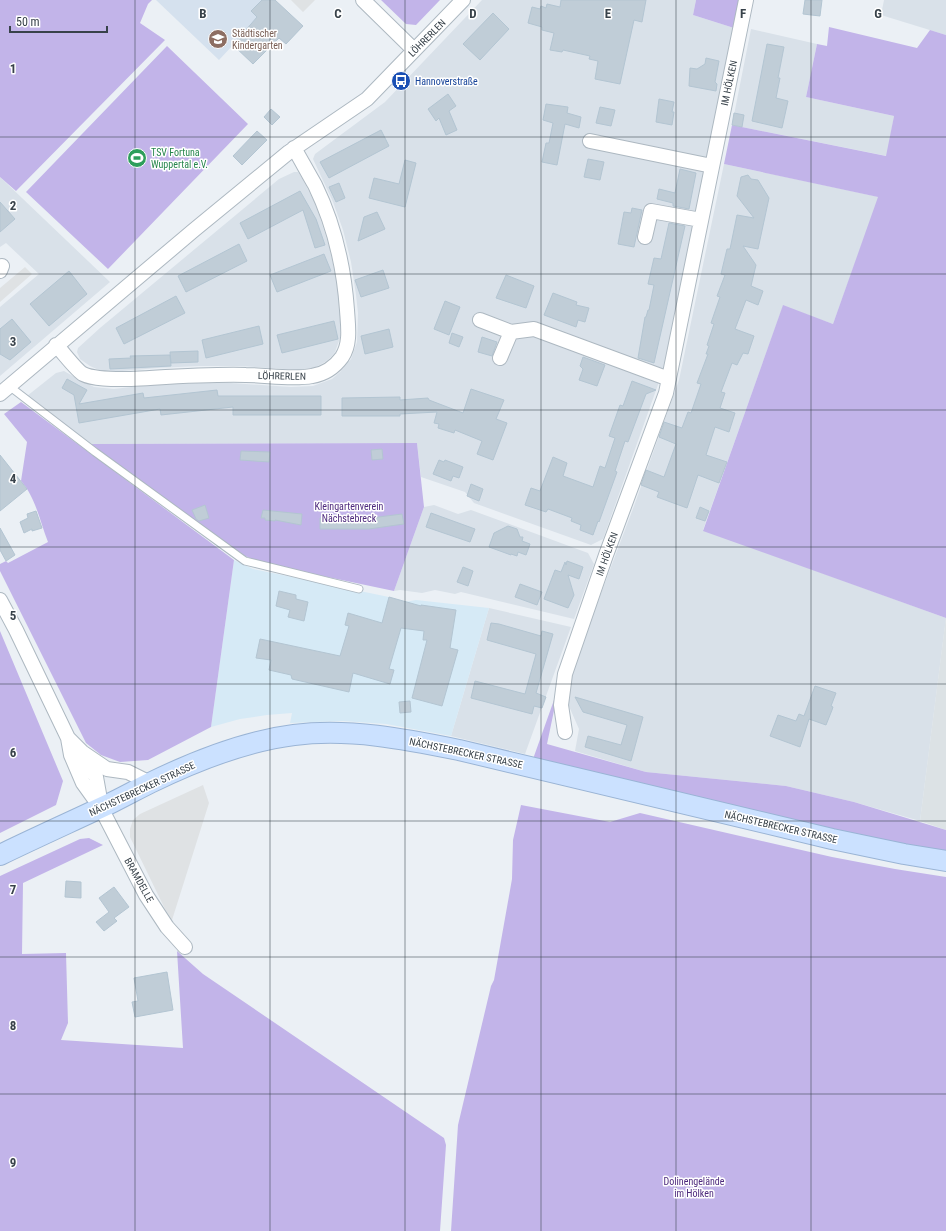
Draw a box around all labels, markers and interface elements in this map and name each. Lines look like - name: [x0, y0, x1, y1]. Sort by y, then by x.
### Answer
- text: B: [199, 6, 207, 21]
- text: C: [334, 6, 342, 21]
- text: D: [469, 6, 477, 21]
- text: E: [605, 6, 612, 21]
- text: F: [740, 6, 746, 21]
- text: G: [874, 6, 882, 21]
- scale bar: [10, 8, 107, 34]
- text: 50 m: [16, 15, 40, 29]
- street label: LÖHRERLEN: [405, 16, 448, 59]
- school or university icon: Städtischer Kindergarten: [207, 28, 229, 50]
- place label: Städtischer Kindergarten: [232, 28, 283, 51]
- street label: IM HÖLKEN: [718, 59, 739, 107]
- text: 1: [10, 61, 16, 76]
- bus stop icon: Hannoverstraße: [390, 70, 412, 92]
- place label: Hannoverstraße: [415, 76, 478, 87]
- sports icon: TSV Fortuna Wuppertal e.V.: [126, 147, 148, 169]
- place label: TSV Fortuna Wuppertal e.V.: [151, 147, 208, 170]
- text: 2: [10, 198, 17, 213]
- text: 3: [10, 334, 16, 349]
- street label: LÖHRERLEN: [258, 369, 306, 382]
- text: 4: [10, 471, 17, 486]
- park label: Kleingartenverein Nächstebreck: [315, 501, 384, 524]
- street label: IM HÖLKEN: [593, 530, 620, 577]
- text: 5: [10, 608, 17, 623]
- street label: NÄCHSTEBRECKER STRASSE: [408, 735, 524, 770]
- text: 6: [10, 745, 17, 760]
- street label: NÄCHSTEBRECKER STRASSE: [87, 759, 197, 818]
- street label: NÄCHSTEBRECKER STRASSE: [724, 808, 839, 845]
- street label: BRAMDELLE: [122, 856, 156, 904]
- text: 7: [10, 882, 17, 897]
- text: 8: [10, 1018, 16, 1033]
- text: 9: [10, 1155, 16, 1170]
- park label: Dolinengelände im Hölken: [664, 1176, 725, 1199]

